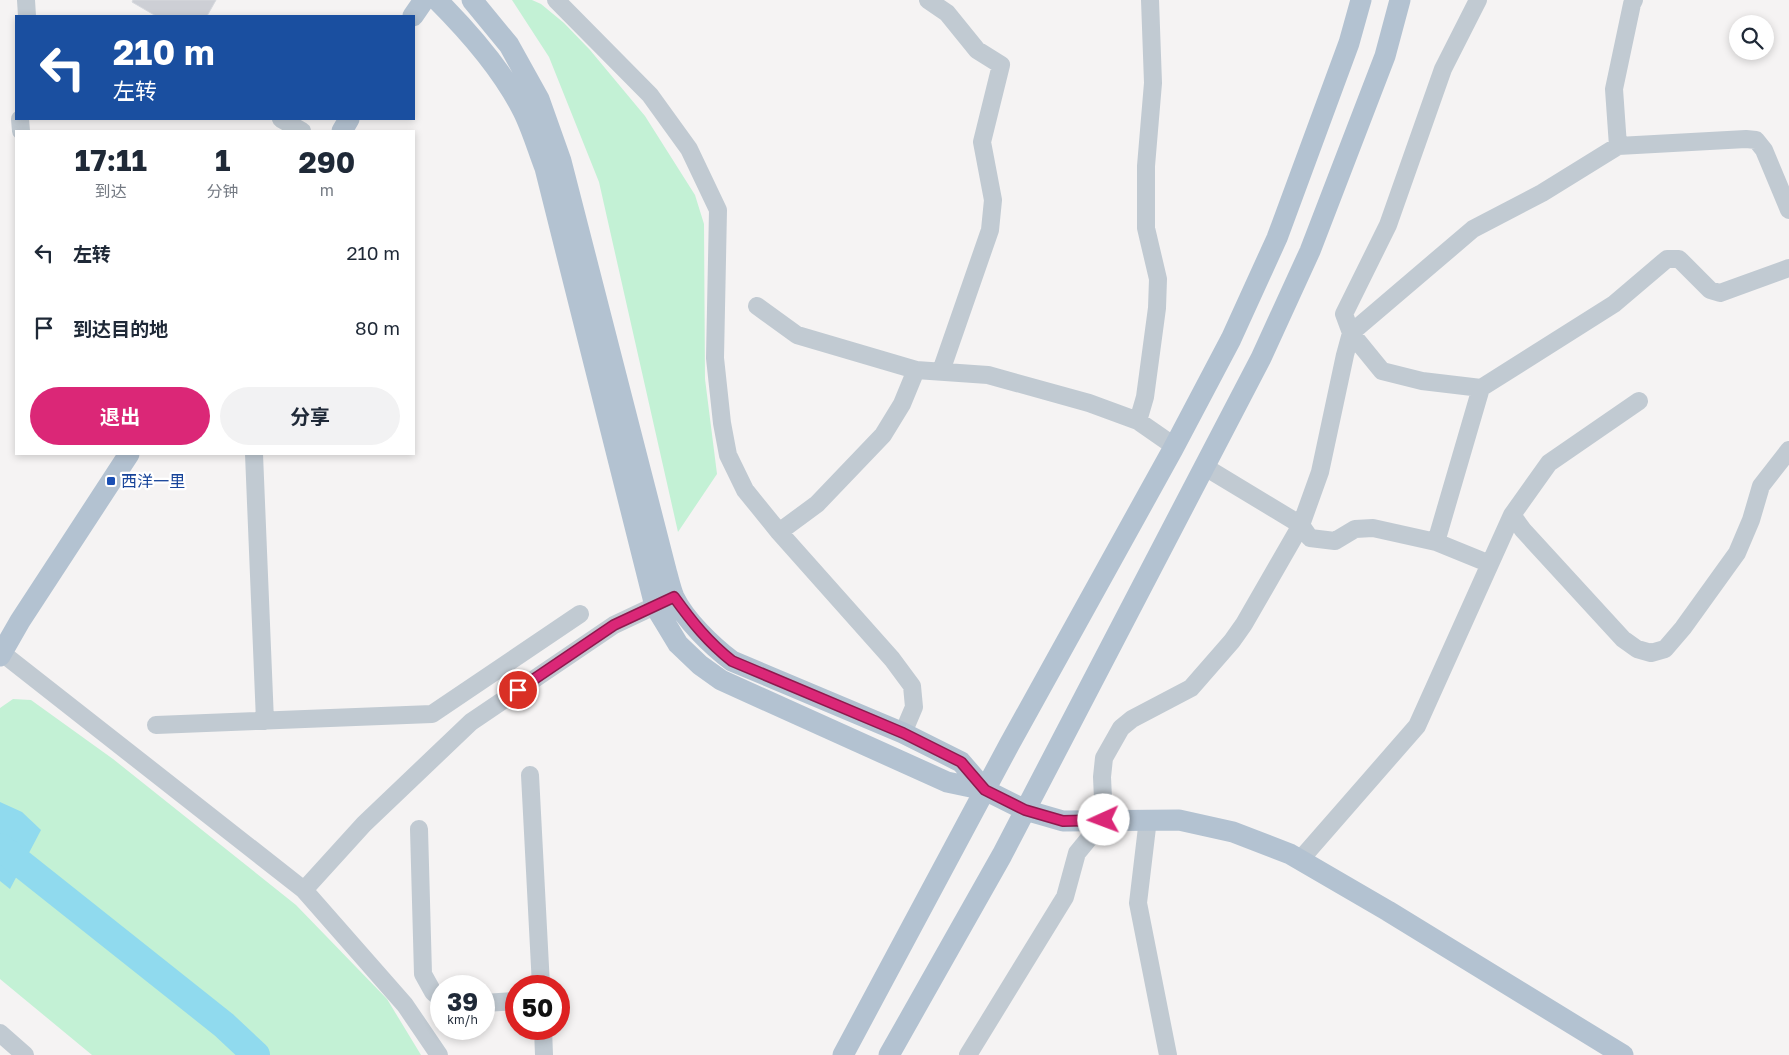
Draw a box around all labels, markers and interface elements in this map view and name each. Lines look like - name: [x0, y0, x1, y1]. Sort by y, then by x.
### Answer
- map controls: [1729, 15, 1774, 60]
- button: search: [1729, 15, 1774, 60]
- text: 210 m: [113, 31, 215, 73]
- icon: left: [30, 35, 95, 100]
- text: 左转: [113, 77, 157, 104]
- text: 17:11: [75, 142, 147, 178]
- text: 1: [215, 142, 230, 178]
- text: 290: [298, 144, 355, 180]
- text: m: [320, 180, 334, 200]
- text: 到达: [95, 181, 127, 201]
- text: 分钟: [207, 181, 239, 201]
- icon: left: [30, 239, 58, 267]
- text: 210 m: [346, 241, 400, 264]
- text: 左转: [73, 242, 111, 265]
- icon: arrive: [30, 314, 58, 342]
- text: 80 m: [355, 316, 400, 339]
- text: 到达目的地: [73, 317, 168, 340]
- button: 退出: [30, 387, 210, 445]
- button: 分享: [220, 387, 400, 445]
- place label: 西洋一里: [121, 471, 185, 491]
- marker: 西洋一里: [105, 475, 117, 487]
- pin: [497, 669, 539, 711]
- icon: arrive: [504, 676, 532, 704]
- position arrow: [1077, 793, 1129, 845]
- speed limit sign: 50: [505, 975, 570, 1040]
- text: 39: [447, 986, 478, 1017]
- text: km/h: [447, 1012, 478, 1027]

